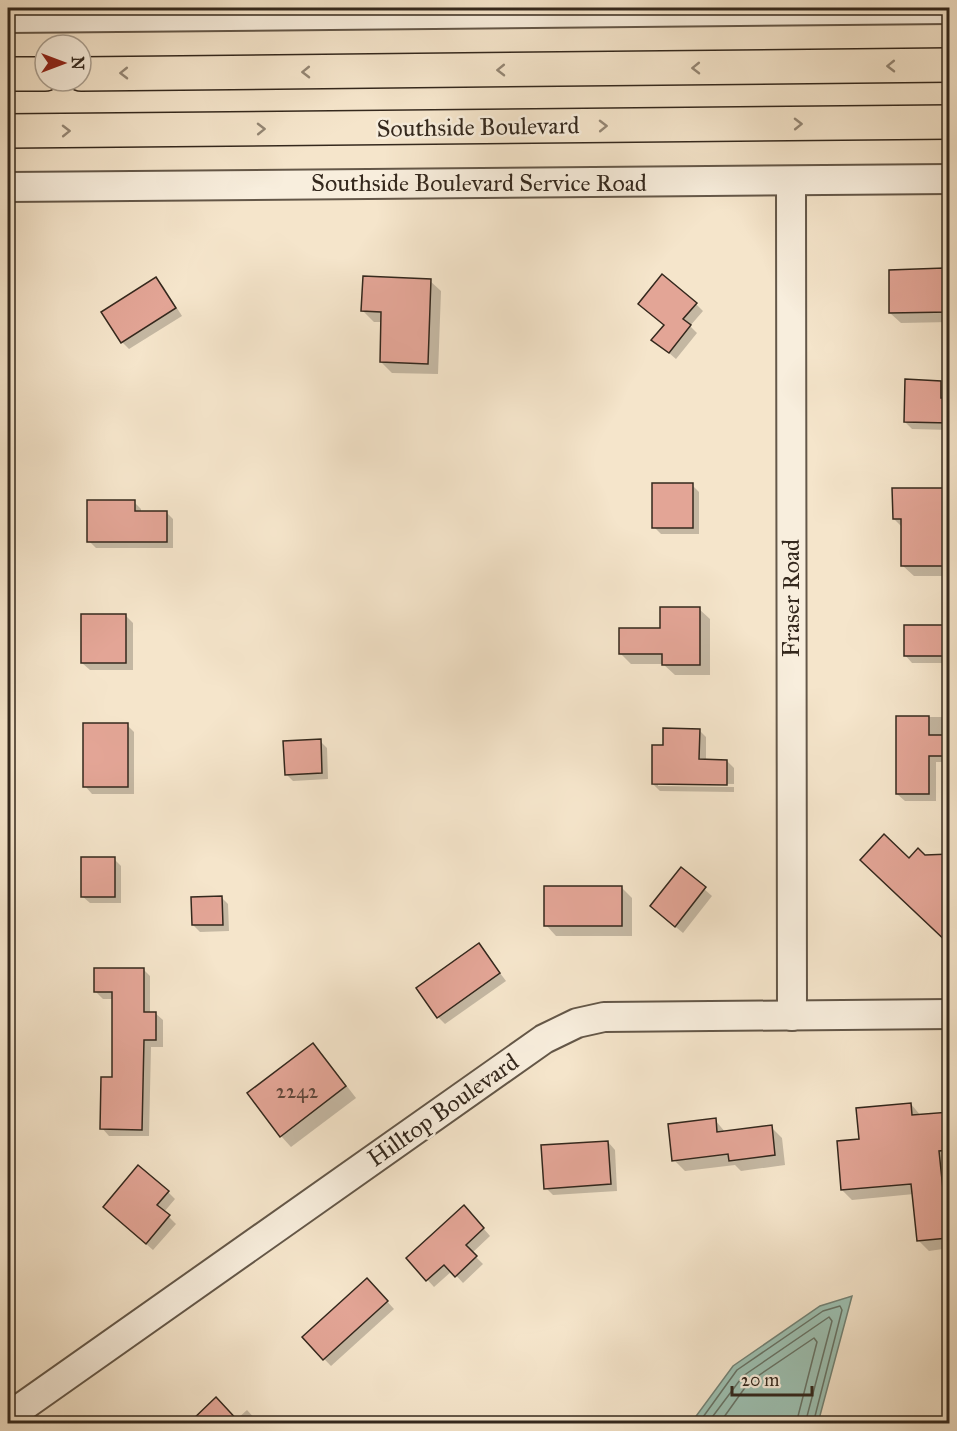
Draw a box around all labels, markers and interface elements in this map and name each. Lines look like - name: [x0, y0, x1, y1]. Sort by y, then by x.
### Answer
- north arrow: [33, 33, 93, 93]
- text: N: [68, 56, 87, 70]
- one-way arrow: [887, 60, 896, 72]
- one-way arrow: [692, 62, 701, 74]
- one-way arrow: [497, 64, 506, 76]
- one-way arrow: [302, 66, 311, 78]
- one-way arrow: [120, 67, 129, 80]
- street label: Southside Boulevard: [376, 110, 580, 144]
- one-way arrow: [793, 118, 802, 130]
- one-way arrow: [598, 120, 607, 132]
- one-way arrow: [256, 123, 265, 135]
- one-way arrow: [61, 125, 70, 137]
- street label: Southside Boulevard Service Road: [311, 168, 647, 198]
- street label: Fraser Road: [776, 539, 806, 657]
- street label: Hilltop Boulevard: [361, 1047, 525, 1173]
- house number: 2242: [276, 1078, 319, 1104]
- scale bar: [732, 1359, 812, 1397]
- text: 20 m: [741, 1369, 779, 1391]

